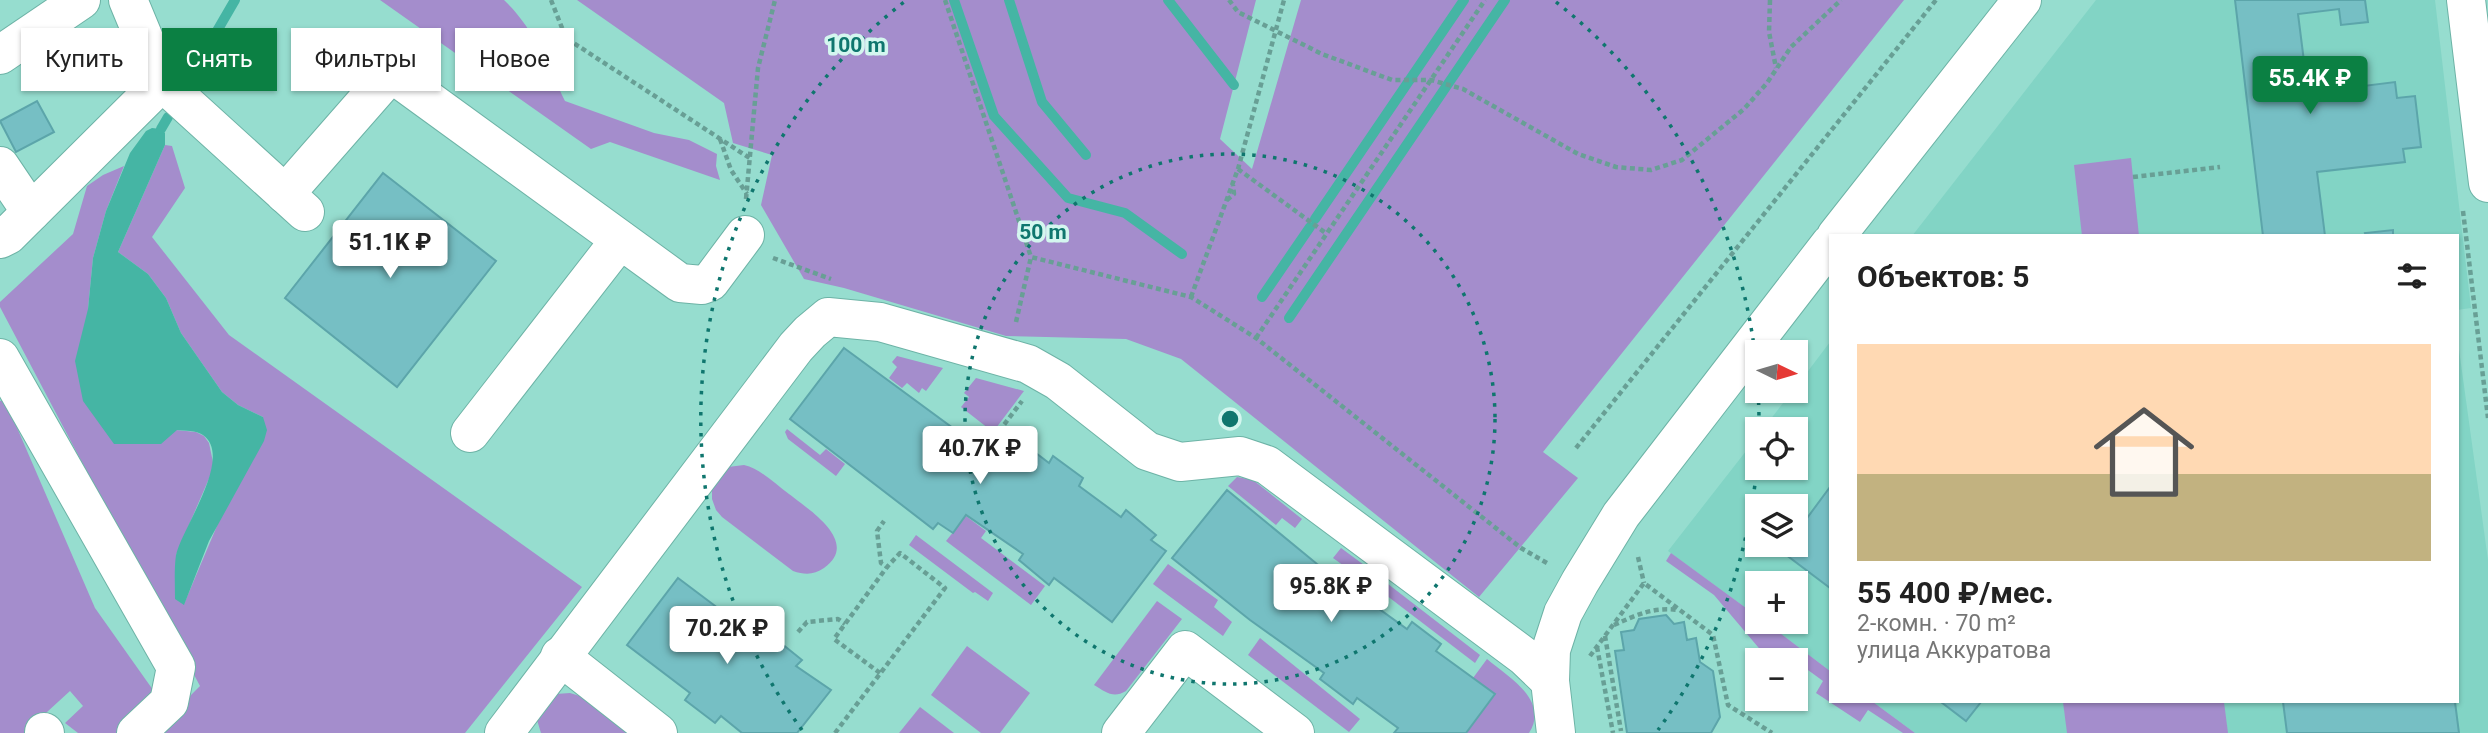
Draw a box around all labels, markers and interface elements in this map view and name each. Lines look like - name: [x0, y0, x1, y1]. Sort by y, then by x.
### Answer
- chip: Купить: [21, 28, 148, 91]
- chip: Снять: [162, 28, 277, 91]
- chip: Фильтры: [291, 28, 441, 91]
- chip: Новое: [455, 28, 574, 91]
- text: 100 m: [826, 33, 886, 57]
- pin: 55.4K ₽: [2245, 57, 2375, 116]
- text: 55.4K ₽: [2269, 65, 2351, 92]
- pin: 51.1K ₽: [325, 220, 455, 280]
- text: 50 m: [1019, 220, 1067, 244]
- text: 51.1K ₽: [349, 229, 431, 256]
- icon: filters: [2393, 257, 2431, 295]
- text: Объектов: 5: [1857, 259, 2029, 294]
- north arrow: [1745, 340, 1808, 402]
- map controls: [1745, 340, 1808, 711]
- icon: home: [2081, 389, 2207, 515]
- centre of rings: [1218, 407, 1242, 431]
- button: locate: [1745, 417, 1808, 480]
- pin: 40.7K ₽: [915, 426, 1045, 486]
- text: 40.7K ₽: [939, 435, 1021, 462]
- button: layers: [1745, 494, 1808, 557]
- pin: 95.8K ₽: [1266, 564, 1396, 624]
- button: +: [1745, 571, 1808, 634]
- text: 95.8K ₽: [1290, 573, 1372, 600]
- text: 55 400 ₽/мес.: [1857, 575, 2054, 610]
- pin: 70.2K ₽: [662, 606, 792, 666]
- text: 2-комн. · 70 m²: [1857, 610, 2016, 637]
- text: 70.2K ₽: [686, 615, 768, 642]
- text: улица Аккуратова: [1857, 637, 2051, 664]
- button: −: [1745, 648, 1808, 711]

